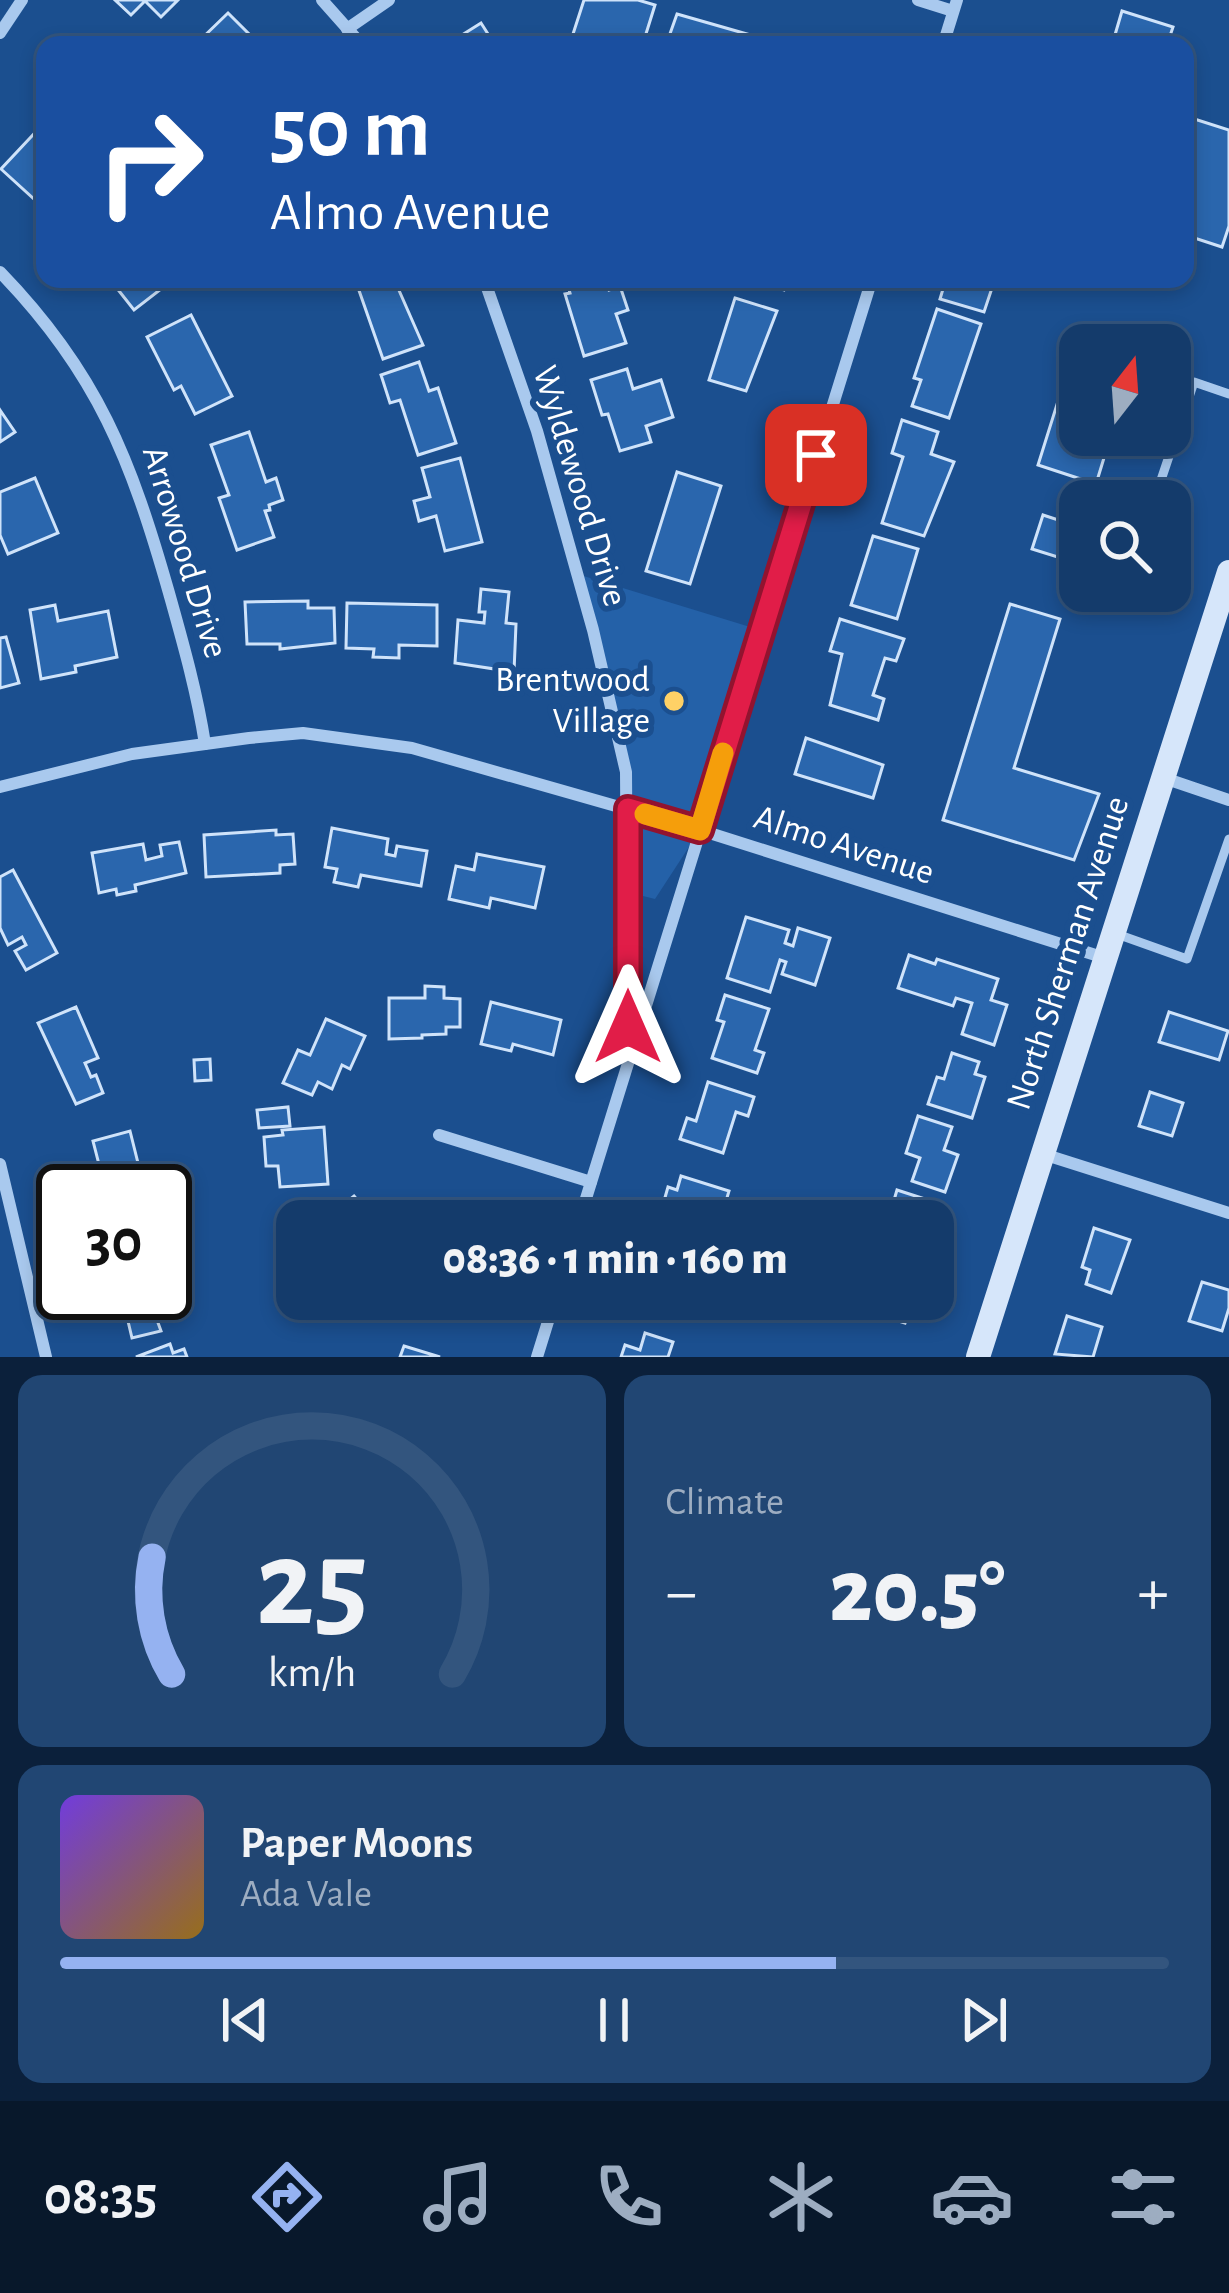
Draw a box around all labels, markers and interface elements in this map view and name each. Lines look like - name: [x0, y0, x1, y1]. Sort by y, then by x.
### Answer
- icon: right: [72, 84, 228, 240]
- text: 50 m: [270, 88, 431, 172]
- text: Almo Avenue: [270, 186, 551, 240]
- north arrow: [1059, 324, 1191, 456]
- map controls: [1059, 324, 1191, 612]
- street label: Wyldewood Drive: [526, 361, 634, 611]
- pin: [765, 404, 867, 506]
- icon: arrive: [783, 422, 849, 488]
- street label: Arrowood Drive: [136, 442, 234, 662]
- button: search: [1059, 480, 1191, 612]
- place label: Brentwood Village: [495, 662, 650, 739]
- marker: Brentwood Village: [661, 688, 687, 714]
- street label: North Sherman Avenue: [1000, 792, 1136, 1114]
- street label: Almo Avenue: [749, 799, 939, 891]
- position arrow: [565, 964, 691, 1090]
- speed limit sign: 30: [36, 1164, 192, 1320]
- text: 08:36 · 1 min · 160 m: [442, 1237, 788, 1282]
- text: Climate: [666, 1483, 784, 1522]
- text: 25: [255, 1523, 368, 1648]
- text: 20.5°: [829, 1548, 1005, 1638]
- text: −: [666, 1560, 697, 1626]
- text: +: [1137, 1560, 1169, 1626]
- text: km/h: [268, 1652, 356, 1695]
- text: Paper Moons: [240, 1821, 473, 1866]
- text: Ada Vale: [240, 1875, 372, 1914]
- icon: previous: [212, 1987, 278, 2053]
- icon: pause: [581, 1987, 647, 2053]
- icon: next: [951, 1987, 1017, 2053]
- icon: directions: [245, 2155, 329, 2239]
- icon: music: [416, 2155, 500, 2239]
- icon: phone: [587, 2155, 671, 2239]
- icon: climate: [759, 2155, 843, 2239]
- icon: car: [930, 2155, 1014, 2239]
- icon: filters: [1101, 2155, 1185, 2239]
- text: 08:35: [44, 2170, 157, 2224]

